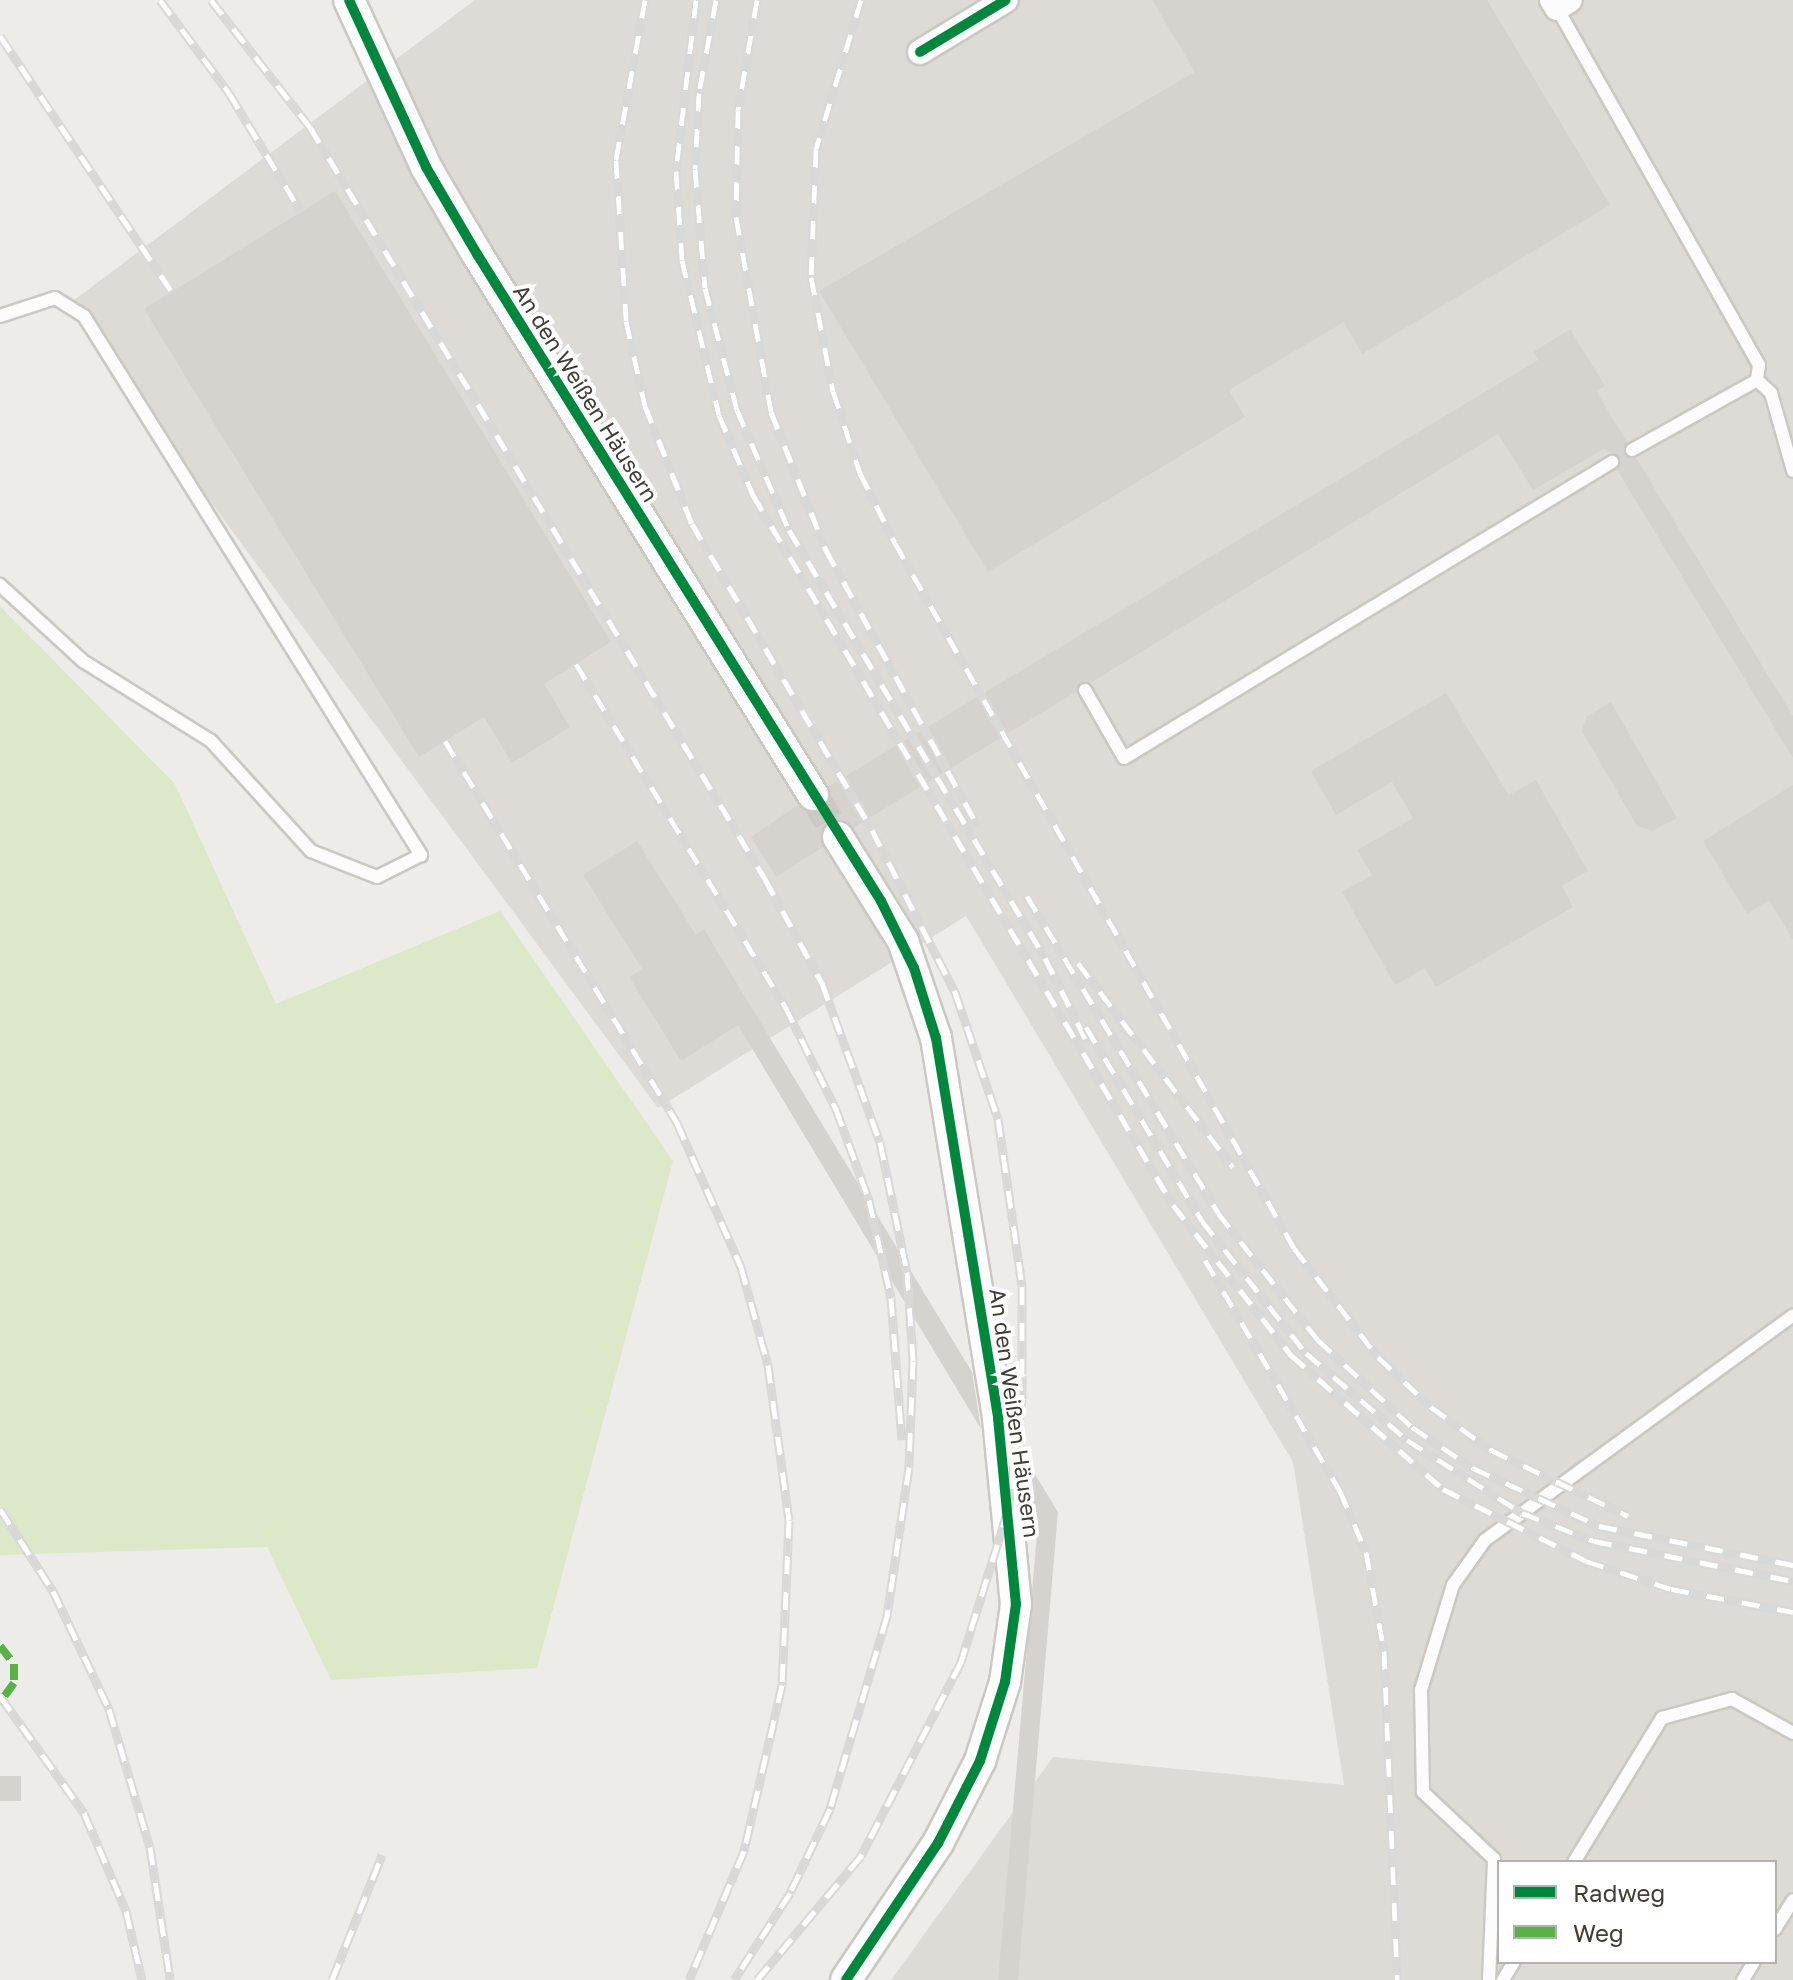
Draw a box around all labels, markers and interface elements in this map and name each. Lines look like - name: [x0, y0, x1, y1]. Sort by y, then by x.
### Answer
- street label: An den Weißen Häusern: [508, 279, 664, 507]
- street label: An den Weißen Häusern: [984, 1287, 1046, 1539]
- legend: [1497, 1860, 1777, 1964]
- text: Radweg: [1573, 1878, 1665, 1907]
- text: Weg: [1573, 1918, 1624, 1947]

